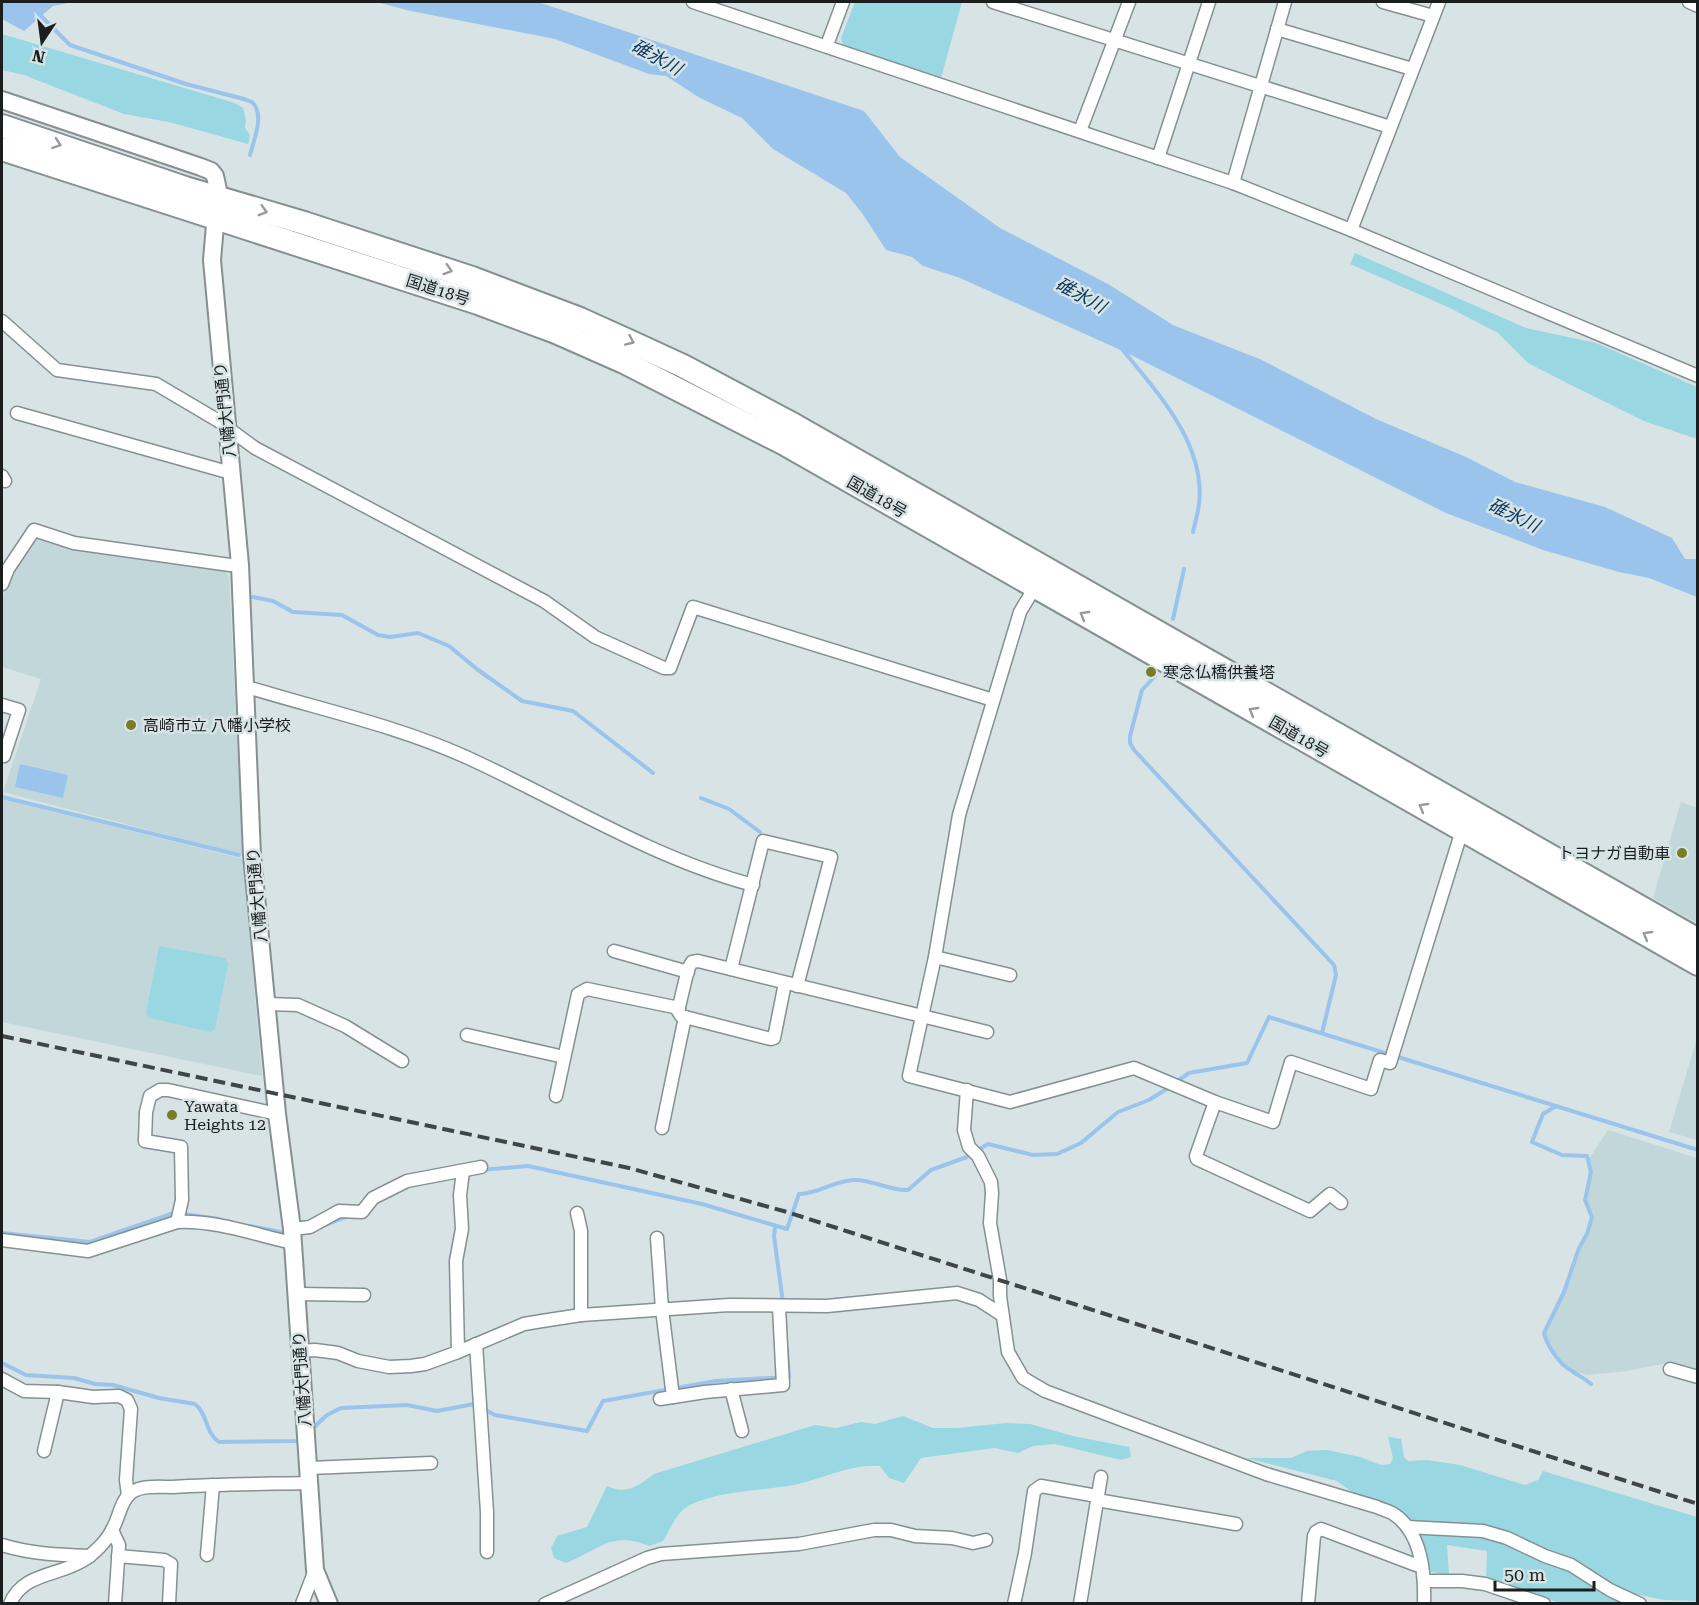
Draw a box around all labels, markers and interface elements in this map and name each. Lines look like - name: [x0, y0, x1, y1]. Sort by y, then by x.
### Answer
- north arrow: [12, 12, 72, 72]
- water label: 碓氷川: [628, 35, 687, 80]
- text: N: [31, 45, 47, 67]
- one-way arrow: [51, 137, 62, 150]
- one-way arrow: [257, 203, 267, 216]
- one-way arrow: [442, 263, 453, 275]
- street label: 国道18号: [404, 271, 472, 309]
- water label: 碓氷川: [1052, 273, 1111, 318]
- one-way arrow: [623, 334, 634, 346]
- street label: 八幡大門通り: [211, 361, 239, 459]
- street label: 国道18号: [844, 472, 910, 522]
- water label: 碓氷川: [1485, 494, 1545, 537]
- one-way arrow: [1079, 610, 1090, 622]
- place label: 寒念仏橋供養塔: [1163, 663, 1275, 682]
- marker: 寒念仏橋供養塔: [1144, 665, 1158, 679]
- one-way arrow: [1249, 707, 1259, 718]
- street label: 国道18号: [1266, 712, 1332, 762]
- place label: 高崎市立 八幡小学校: [143, 716, 291, 735]
- marker: 高崎市立 八幡小学校: [124, 718, 138, 732]
- one-way arrow: [1418, 803, 1429, 815]
- place label: トヨナガ自動車: [1558, 844, 1670, 863]
- street label: 八幡大門通り: [243, 846, 271, 944]
- marker: トヨナガ自動車: [1675, 846, 1689, 860]
- one-way arrow: [1643, 931, 1653, 942]
- place label: Yawata Heights 12: [184, 1097, 266, 1134]
- marker: Yawata Heights 12: [165, 1108, 179, 1122]
- street label: 八幡大門通り: [289, 1330, 315, 1428]
- scale bar: [1495, 1554, 1594, 1592]
- text: 50 m: [1504, 1564, 1545, 1585]

